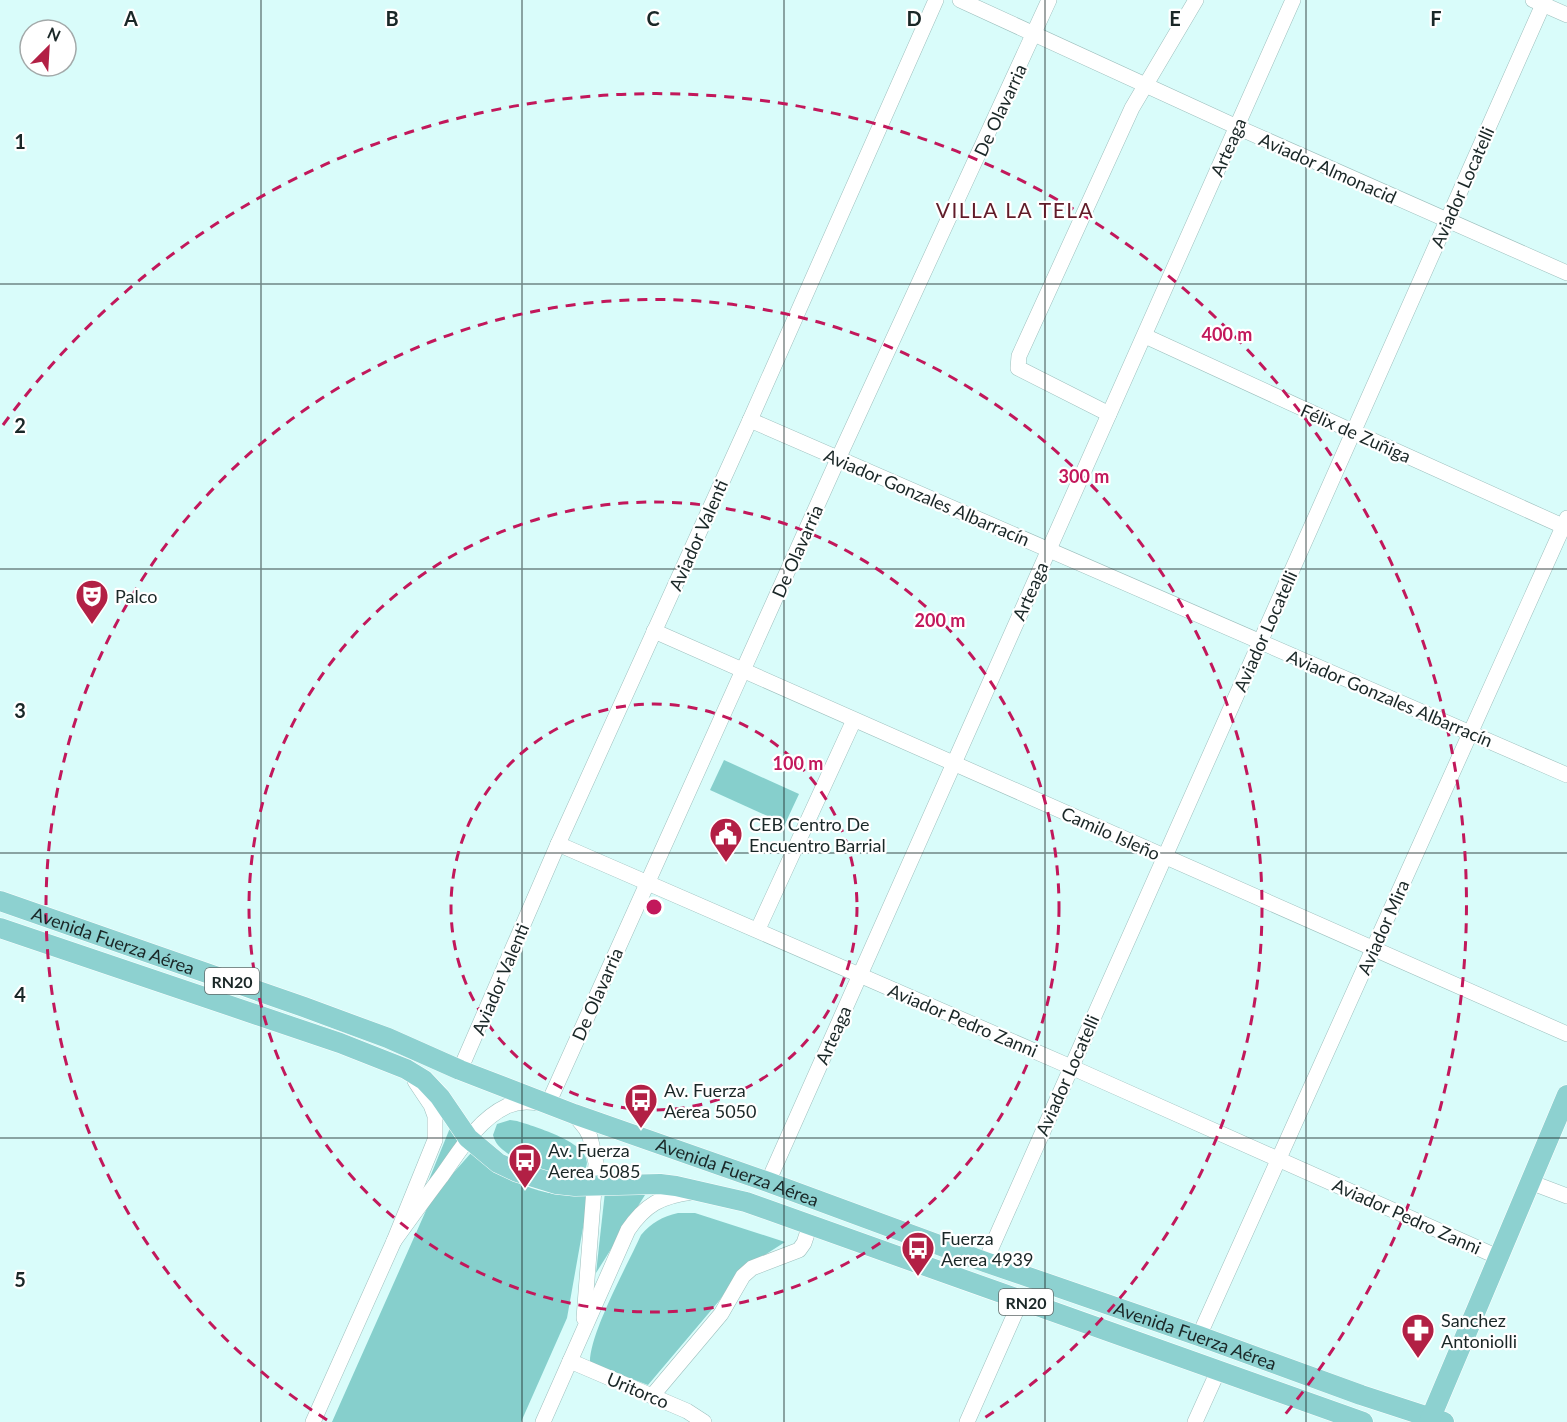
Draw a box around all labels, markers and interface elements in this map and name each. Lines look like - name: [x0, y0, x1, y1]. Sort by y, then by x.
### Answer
- text: A: [123, 6, 138, 30]
- text: B: [385, 6, 399, 30]
- text: C: [646, 6, 660, 30]
- text: D: [906, 6, 922, 30]
- text: E: [1169, 6, 1181, 30]
- text: F: [1430, 6, 1442, 30]
- north arrow: [18, 18, 78, 78]
- text: N: [45, 23, 64, 45]
- street label: De Olavarria: [969, 60, 1031, 160]
- street label: Arteaga: [1205, 114, 1251, 180]
- street label: Aviador Locatelli: [1426, 123, 1498, 251]
- street label: Aviador Almonacid: [1256, 128, 1400, 208]
- text: 1: [14, 129, 26, 153]
- district label: VILLA LA TELA: [936, 197, 1094, 222]
- text: 400 m: [1202, 323, 1252, 345]
- street label: Félix de Zuñiga: [1297, 399, 1415, 467]
- text: 2: [14, 413, 26, 437]
- street label: Aviador Gonzales Albarracín: [821, 444, 1033, 550]
- text: 300 m: [1059, 465, 1109, 487]
- street label: Aviador Valenti: [664, 476, 732, 594]
- street label: De Olavarria: [767, 501, 827, 601]
- street label: Arteaga: [1007, 558, 1053, 624]
- street label: Aviador Locatelli: [1229, 567, 1301, 695]
- theatre icon: Palco: [74, 578, 110, 625]
- place label: Palco: [115, 585, 157, 607]
- text: 200 m: [915, 609, 965, 631]
- street label: Aviador Gonzales Albarracín: [1284, 645, 1496, 751]
- text: 3: [14, 698, 26, 722]
- text: 100 m: [773, 752, 823, 774]
- street label: Camilo Isleño: [1058, 801, 1164, 865]
- place label: CEB Centro De Encuentro Barrial: [749, 813, 886, 856]
- public building icon: CEB Centro De Encuentro Barrial: [708, 816, 744, 863]
- street label: Aviador Mira: [1352, 876, 1414, 978]
- centre of rings: [644, 897, 664, 917]
- street label: Avenida Fuerza Aérea: [29, 902, 198, 979]
- street label: Aviador Valenti: [467, 920, 533, 1038]
- street label: De Olavarria: [567, 944, 627, 1044]
- road number: RN20: [205, 968, 259, 994]
- street label: Aviador Pedro Zanni: [885, 979, 1041, 1061]
- text: 4: [14, 982, 26, 1006]
- street label: Arteaga: [810, 1002, 856, 1068]
- street label: Aviador Locatelli: [1031, 1011, 1103, 1139]
- place label: Av. Fuerza Aerea 5050: [664, 1079, 756, 1122]
- bus stop icon: Av. Fuerza Aerea 5050: [623, 1082, 659, 1129]
- street label: Avenida Fuerza Aérea: [653, 1133, 822, 1211]
- place label: Av. Fuerza Aerea 5085: [548, 1139, 640, 1182]
- bus stop icon: Av. Fuerza Aerea 5085: [507, 1142, 543, 1189]
- street label: Aviador Pedro Zanni: [1329, 1173, 1485, 1259]
- place label: Fuerza Aerea 4939: [941, 1227, 1033, 1270]
- bus stop icon: Fuerza Aerea 4939: [900, 1230, 936, 1277]
- text: 5: [14, 1267, 26, 1291]
- road number: RN20: [999, 1289, 1053, 1315]
- street label: Avenida Fuerza Aérea: [1111, 1296, 1280, 1374]
- place label: Sanchez Antoniolli: [1441, 1309, 1517, 1352]
- pharmacy icon: Sanchez Antoniolli: [1400, 1312, 1436, 1359]
- street label: Uritorco: [604, 1367, 672, 1413]

